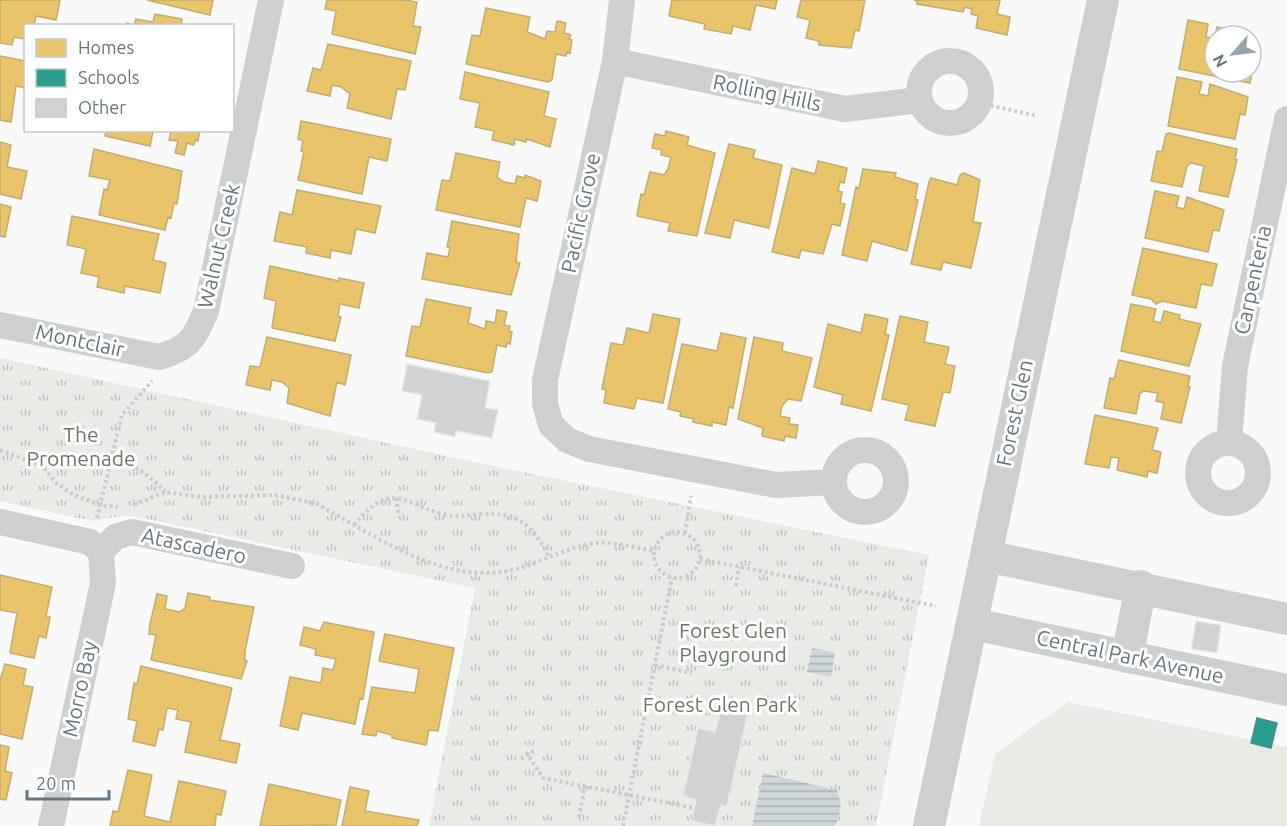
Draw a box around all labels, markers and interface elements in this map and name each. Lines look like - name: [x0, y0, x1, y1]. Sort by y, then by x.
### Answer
- legend: [24, 24, 234, 132]
- north arrow: [1203, 24, 1263, 84]
- text: Homes: [78, 37, 135, 57]
- text: N: [1209, 52, 1231, 71]
- text: Schools: [78, 67, 140, 87]
- street label: Rolling Hills: [711, 69, 824, 115]
- text: Other: [78, 97, 126, 117]
- street label: Pacific Grove: [556, 151, 604, 275]
- street label: Walnut Creek: [192, 181, 244, 310]
- street label: Carpenteria: [1229, 223, 1275, 337]
- street label: Montclair: [34, 319, 127, 361]
- street label: Forest Glen: [991, 357, 1037, 468]
- park label: The Promenade: [26, 422, 136, 470]
- street label: Atascadero: [140, 522, 249, 568]
- park label: Forest Glen Playground: [679, 618, 787, 666]
- street label: Central Park Avenue: [1034, 624, 1226, 688]
- street label: Morro Bay: [57, 638, 101, 739]
- park label: Forest Glen Park: [643, 692, 798, 716]
- scale bar: [27, 763, 110, 801]
- text: 20 m: [36, 773, 76, 793]

